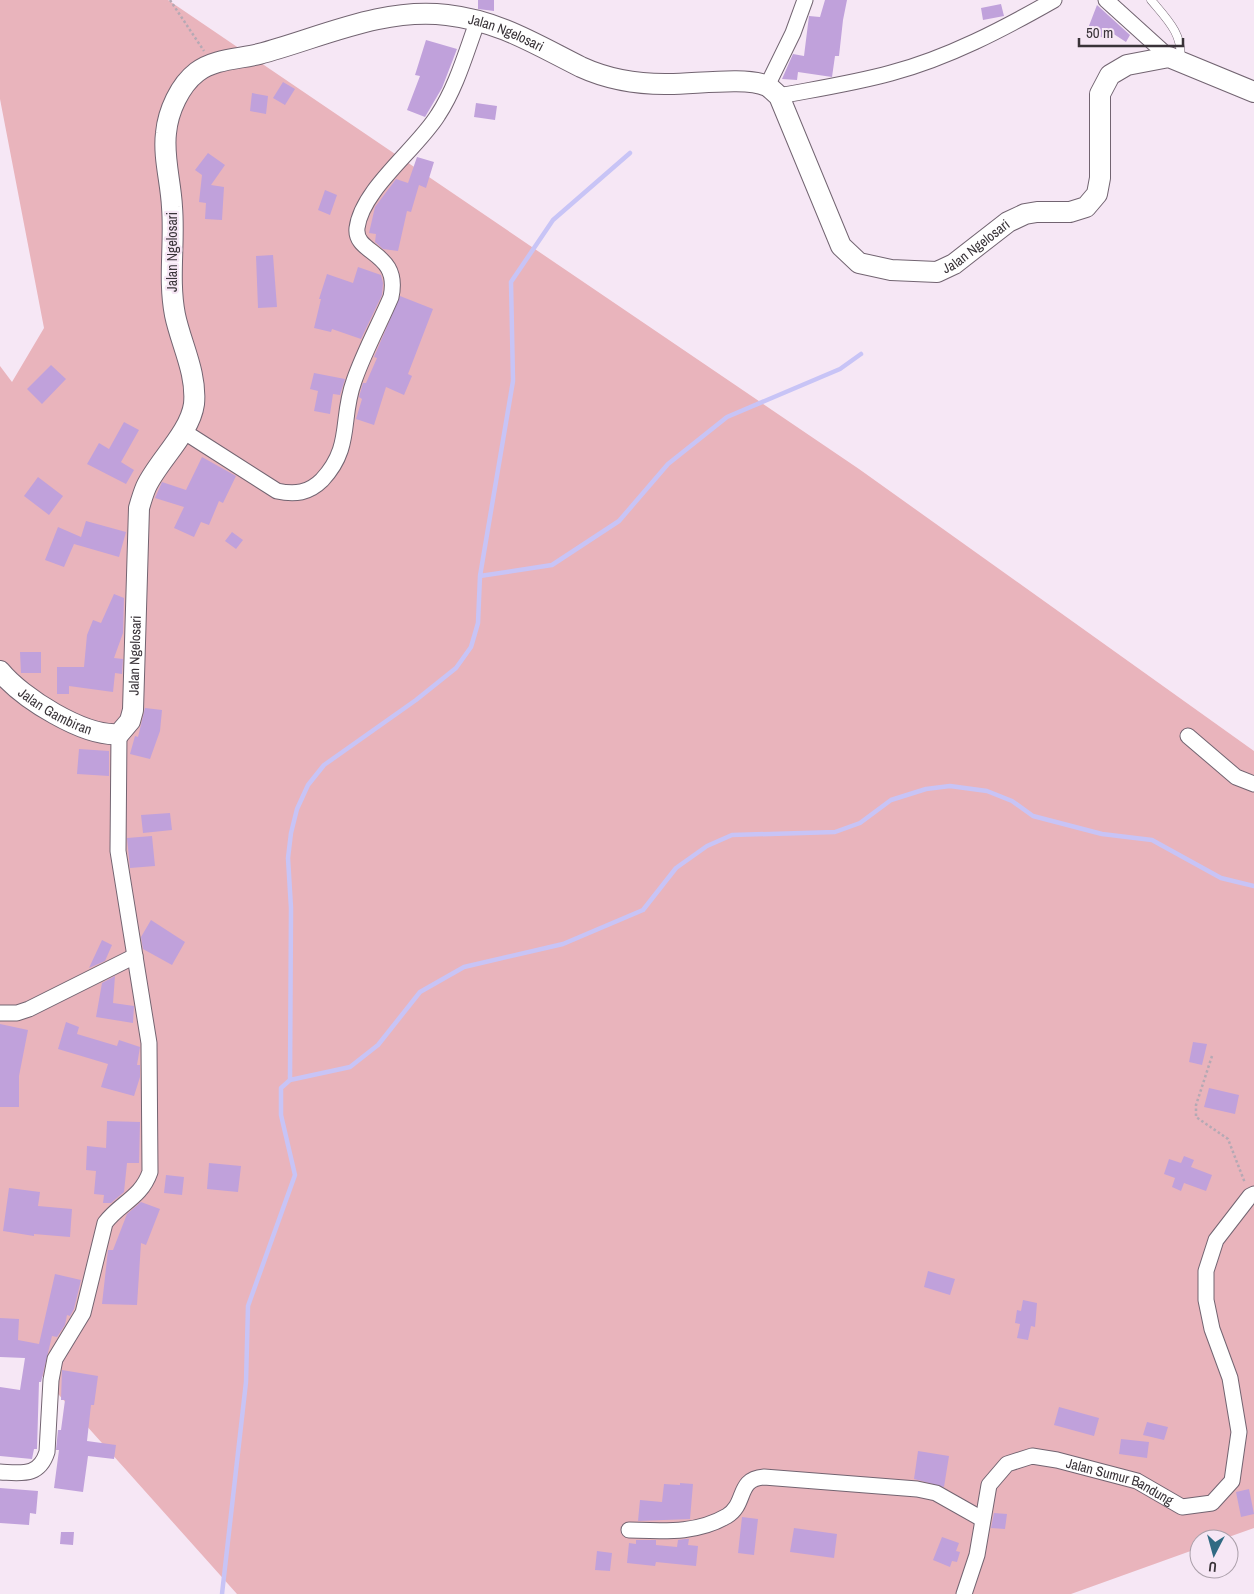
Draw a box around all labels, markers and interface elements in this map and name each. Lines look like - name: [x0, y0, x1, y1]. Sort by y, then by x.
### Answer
- street label: Jalan Ngelosari: [467, 10, 547, 55]
- scale bar: [1079, 15, 1183, 47]
- text: 50 m: [1086, 22, 1113, 43]
- street label: Jalan Ngelosari: [163, 212, 181, 292]
- street label: Jalan Ngelosari: [939, 215, 1013, 277]
- street label: Jalan Ngelosari: [124, 615, 145, 696]
- street label: Jalan Gambiran: [15, 683, 94, 739]
- street label: Jalan Sumur Bandung: [1064, 1454, 1177, 1510]
- north arrow: [1189, 1529, 1239, 1579]
- text: U: [1208, 1558, 1218, 1576]

